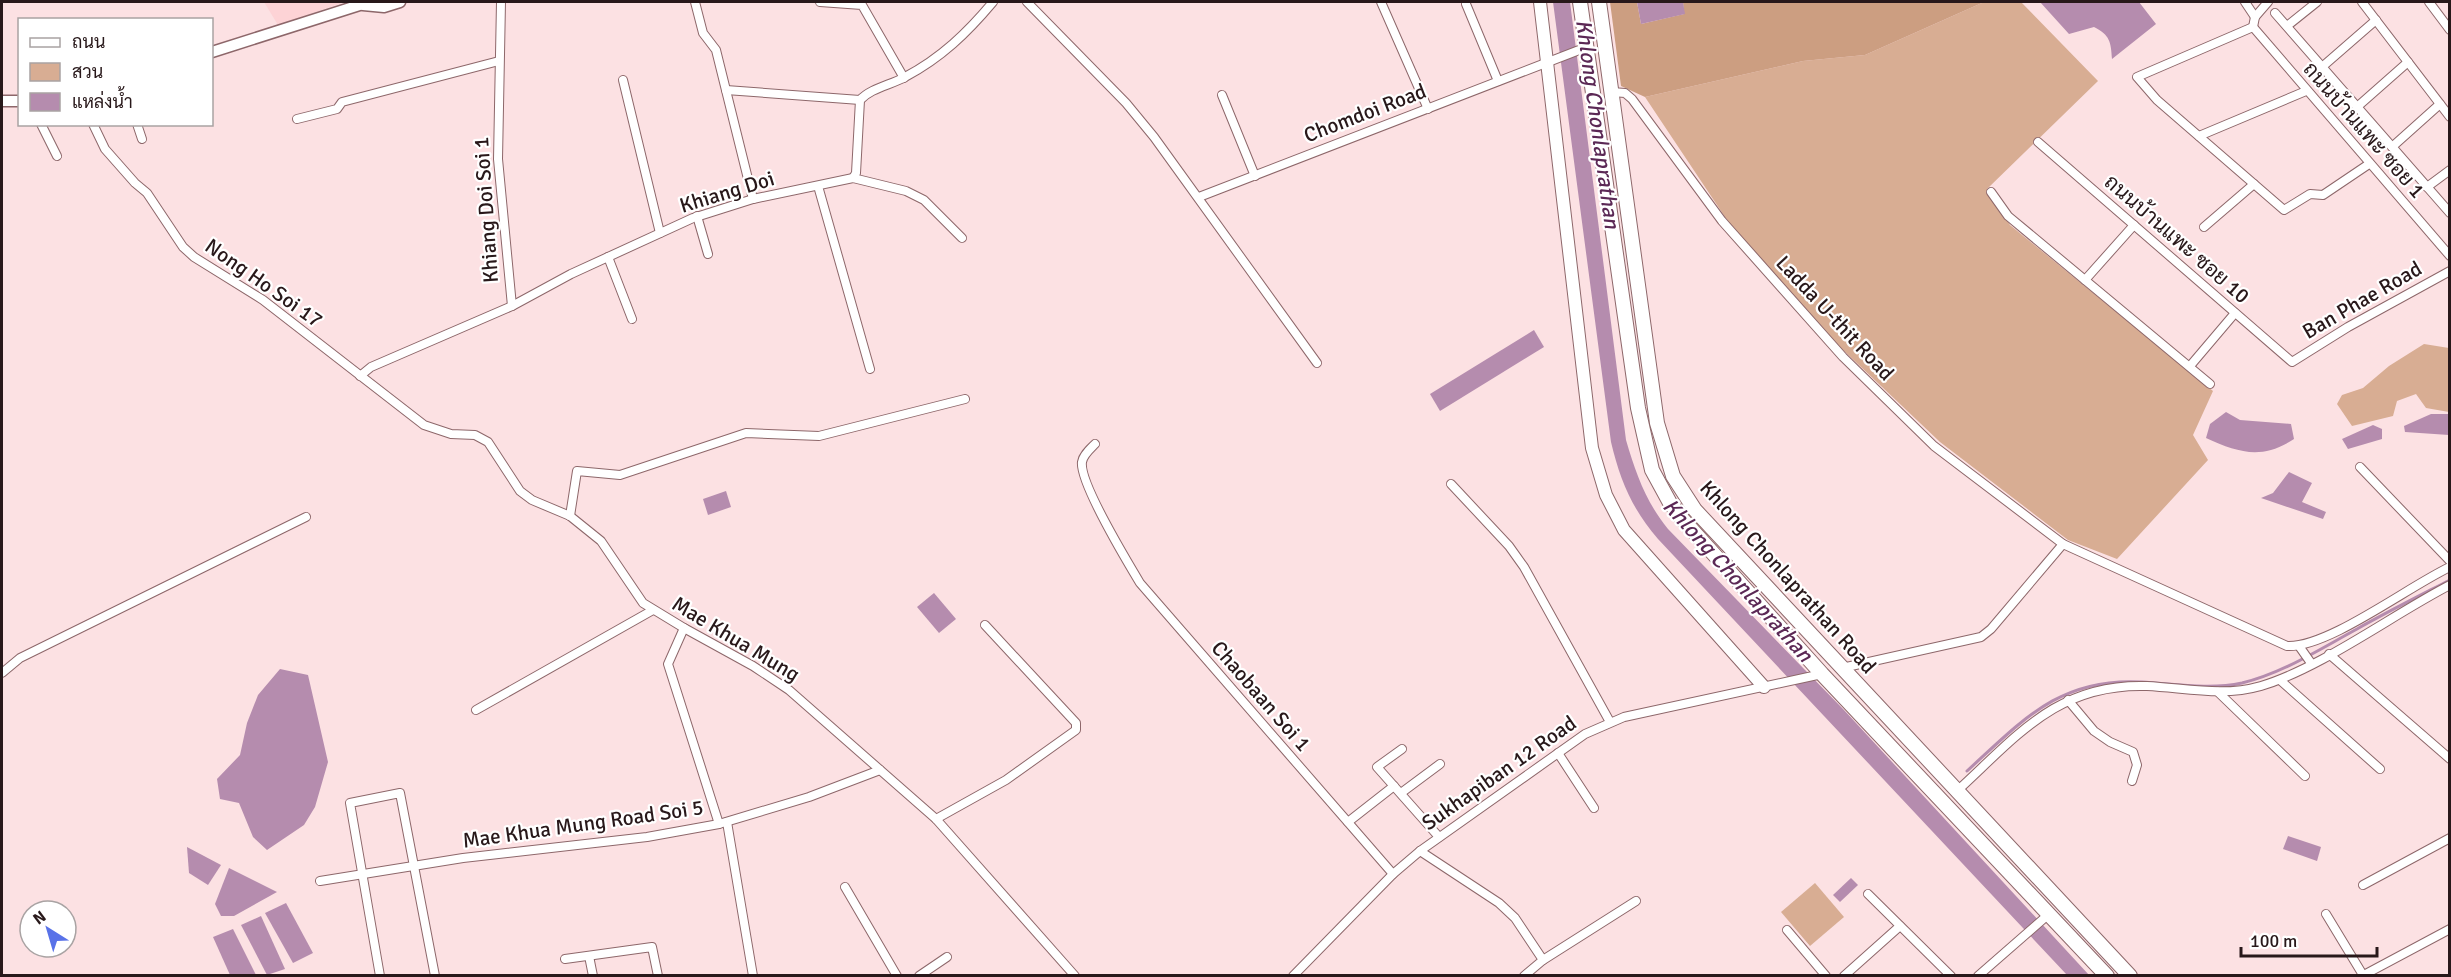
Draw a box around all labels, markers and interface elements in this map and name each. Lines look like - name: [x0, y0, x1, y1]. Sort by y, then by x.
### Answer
- legend: [18, 18, 213, 126]
- water label: Khlong Chonlaprathan: [1570, 18, 1626, 231]
- text: ถนน: [72, 31, 105, 53]
- street label: ถนนบ้านแพะ ซอย 1: [2298, 56, 2430, 204]
- text: สวน: [72, 61, 103, 83]
- street label: Chomdoi Road: [1300, 78, 1430, 148]
- text: แหล่งน้ำ: [72, 86, 133, 113]
- street label: Khiang Doi Soi 1: [468, 136, 504, 284]
- street label: Khiang Doi: [676, 165, 778, 219]
- street label: ถนนบ้านแพะ ซอย 10: [2099, 169, 2255, 309]
- street label: Nong Ho Soi 17: [200, 233, 328, 333]
- street label: Ladda U-thit Road: [1770, 250, 1900, 386]
- street label: Ban Phae Road: [2298, 255, 2426, 345]
- street label: Khlong Chonlaprathan Road: [1695, 475, 1881, 679]
- water label: Khlong Chonlaprathan: [1658, 493, 1818, 667]
- street label: Mae Khua Mung: [667, 591, 805, 687]
- street label: Chaobaan Soi 1: [1206, 635, 1316, 757]
- street label: Sukhapiban 12 Road: [1417, 710, 1581, 836]
- street label: Mae Khua Mung Road Soi 5: [461, 794, 705, 854]
- north arrow: [18, 899, 78, 959]
- text: N: [29, 906, 50, 929]
- scale bar: [2241, 920, 2378, 958]
- text: 100 m: [2250, 930, 2297, 952]

